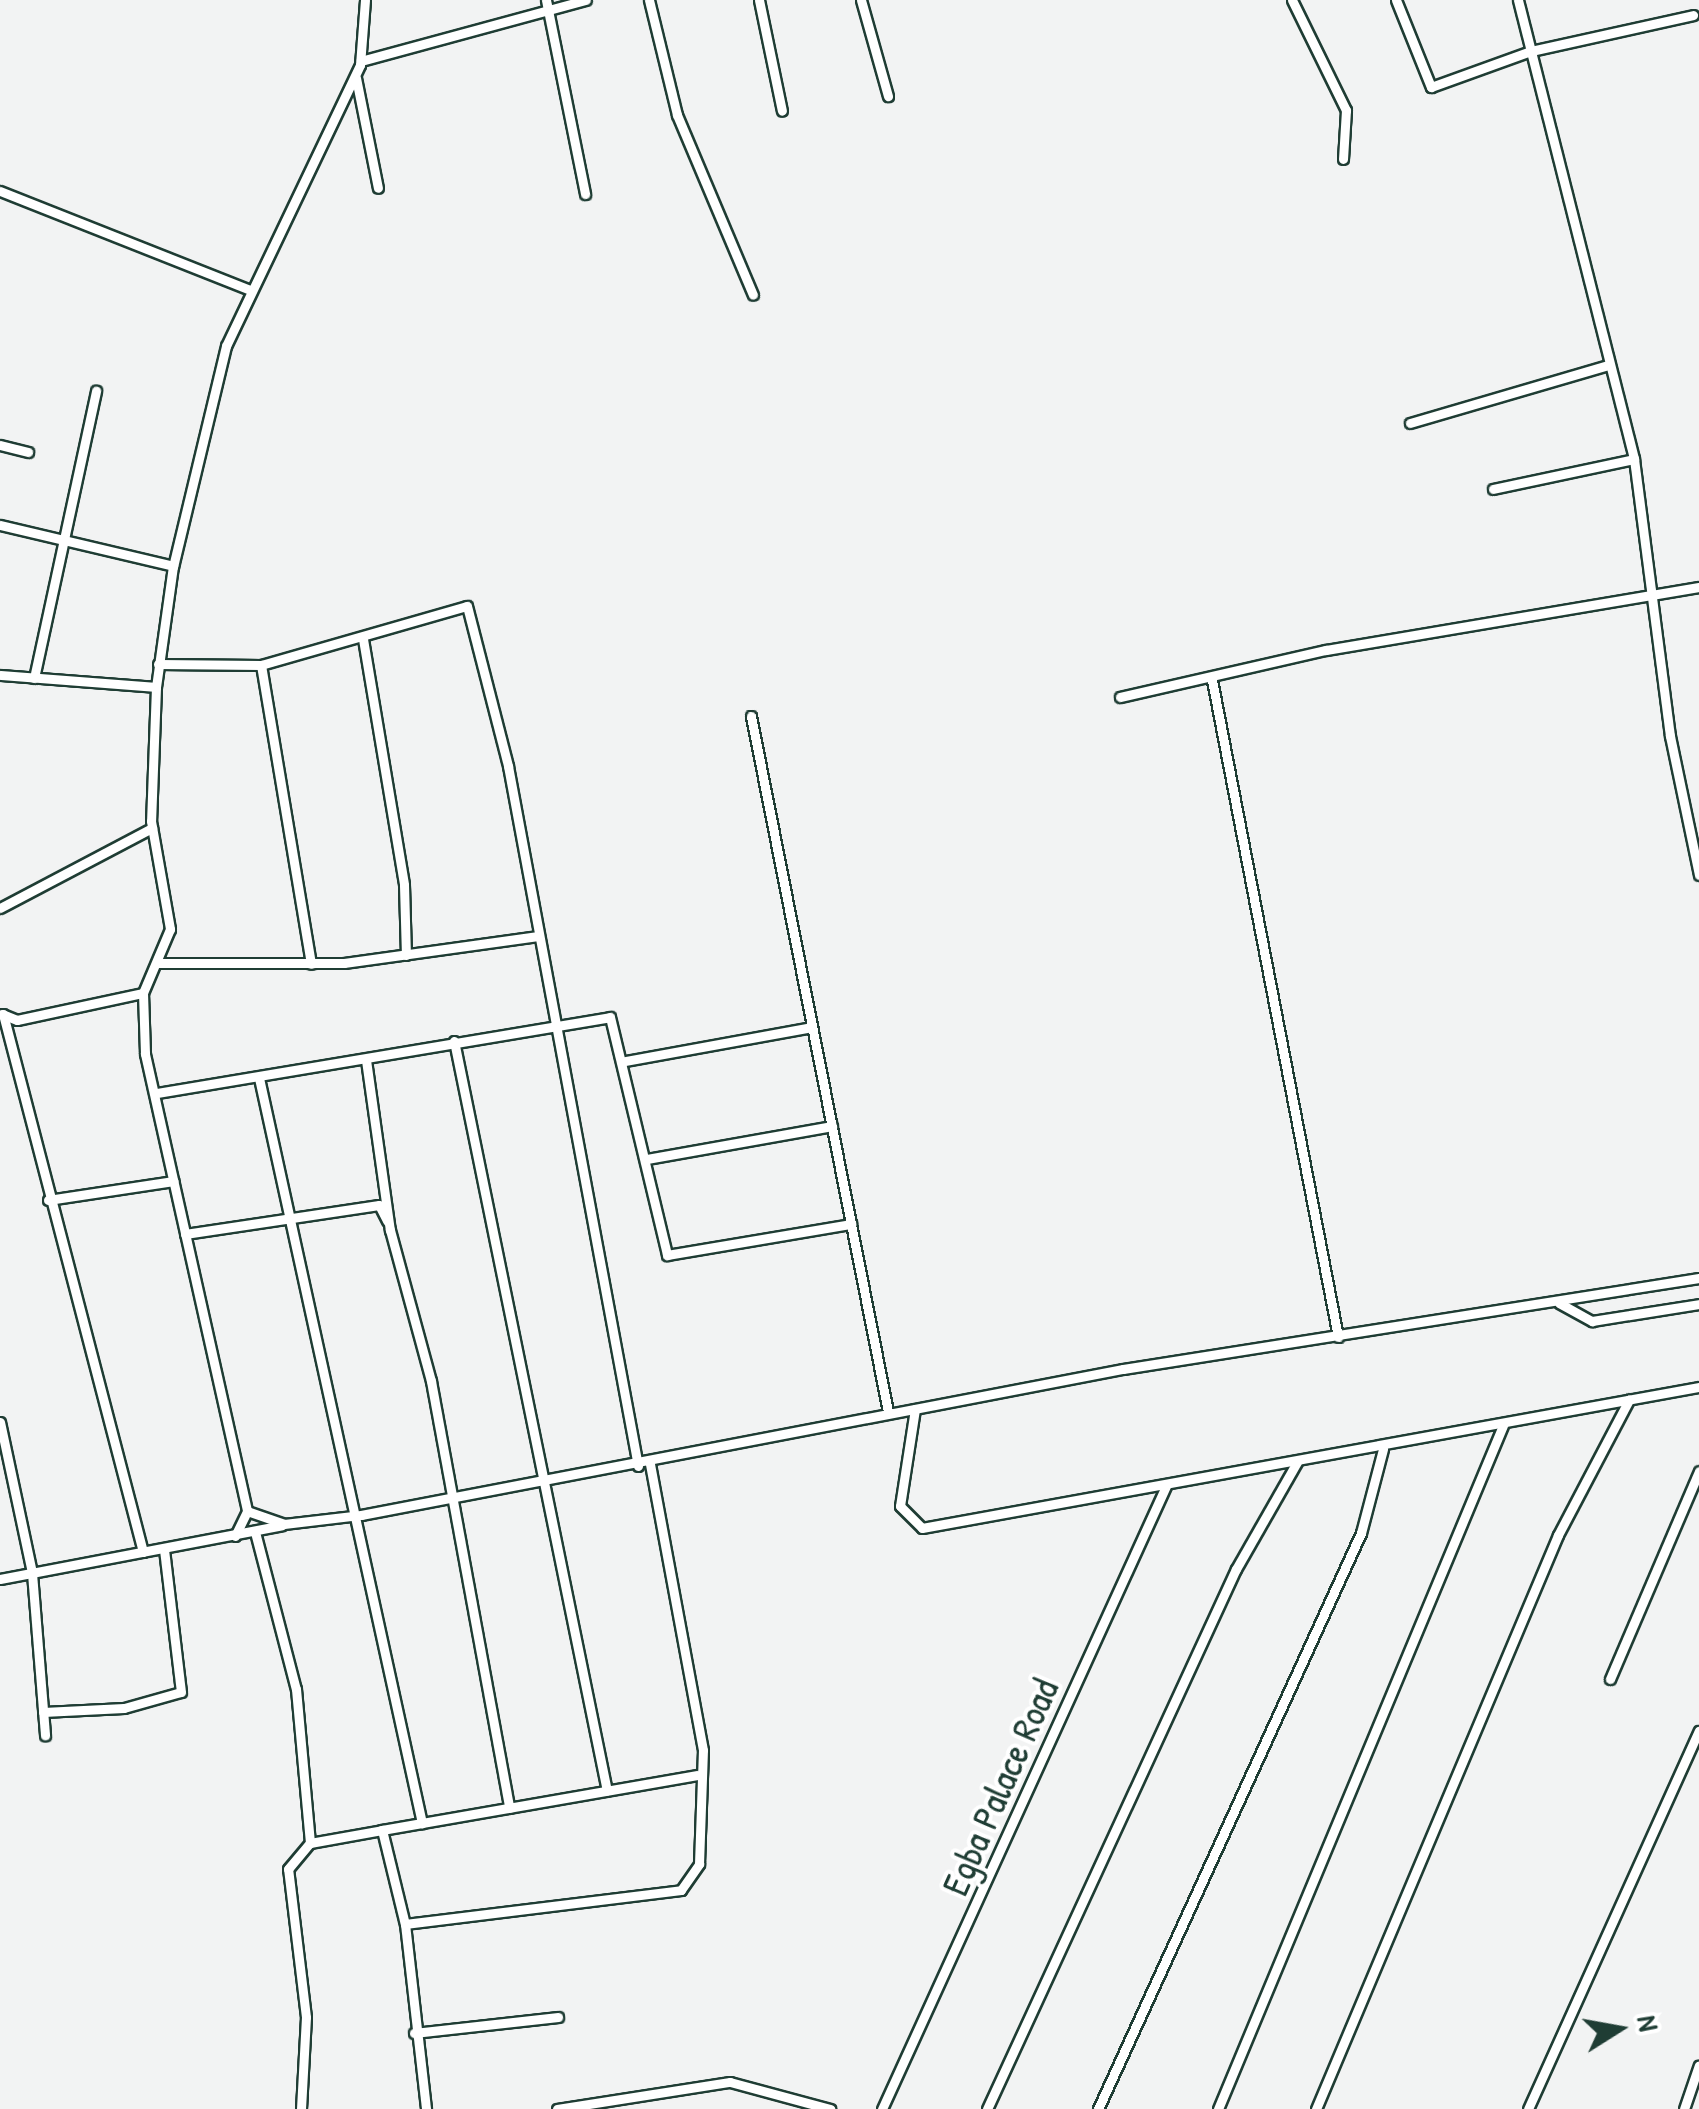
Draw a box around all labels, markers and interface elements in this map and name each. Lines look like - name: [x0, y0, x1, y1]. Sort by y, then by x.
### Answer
- street label: Egba Palace Road: [932, 1672, 1068, 1902]
- north arrow: [1569, 1979, 1669, 2079]
- text: N: [1628, 2012, 1669, 2034]

